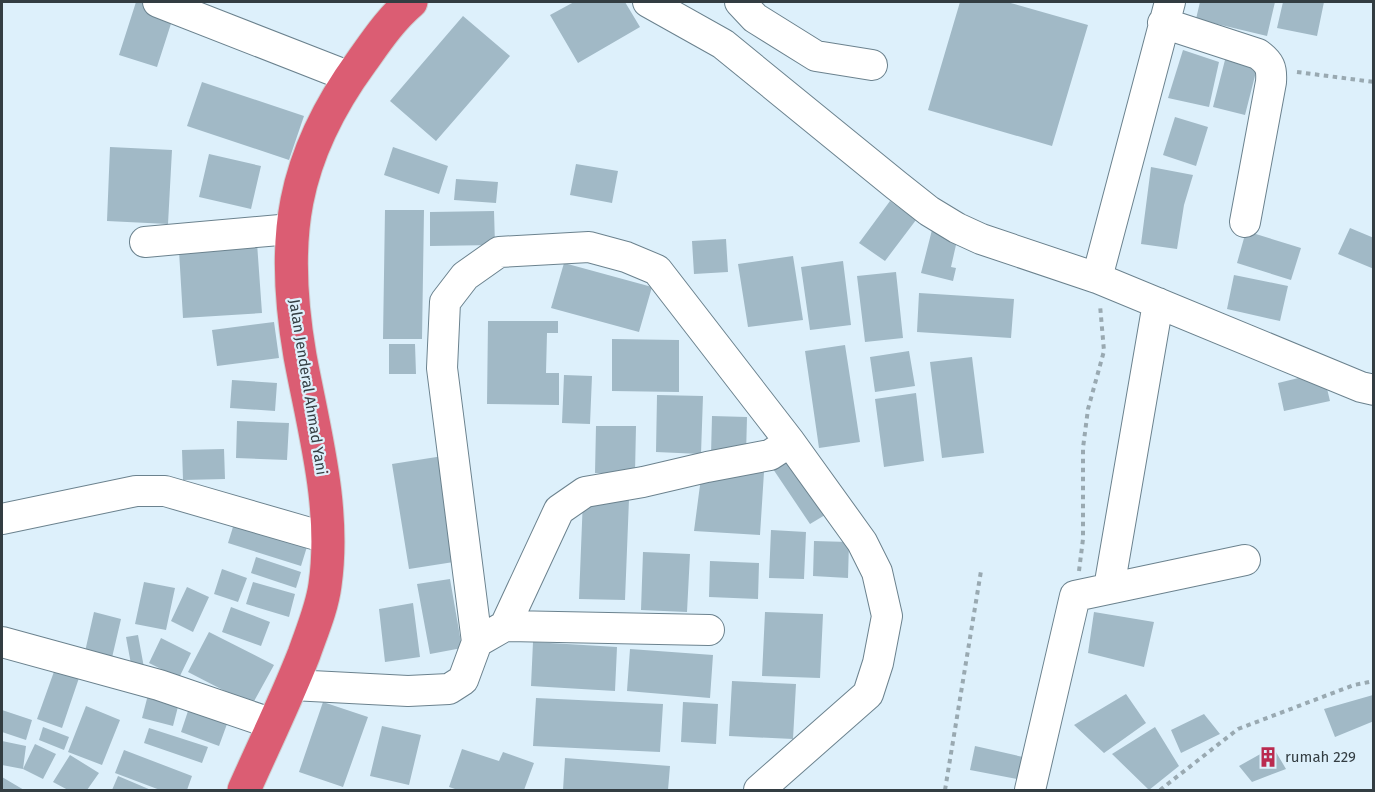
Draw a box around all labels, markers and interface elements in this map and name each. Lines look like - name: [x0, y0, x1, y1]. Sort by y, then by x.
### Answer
- street label: Jalan Jenderal Ahmad Yani: [285, 298, 331, 476]
- building icon: rumah 229: [1256, 745, 1280, 769]
- place label: rumah 229: [1285, 748, 1356, 766]

